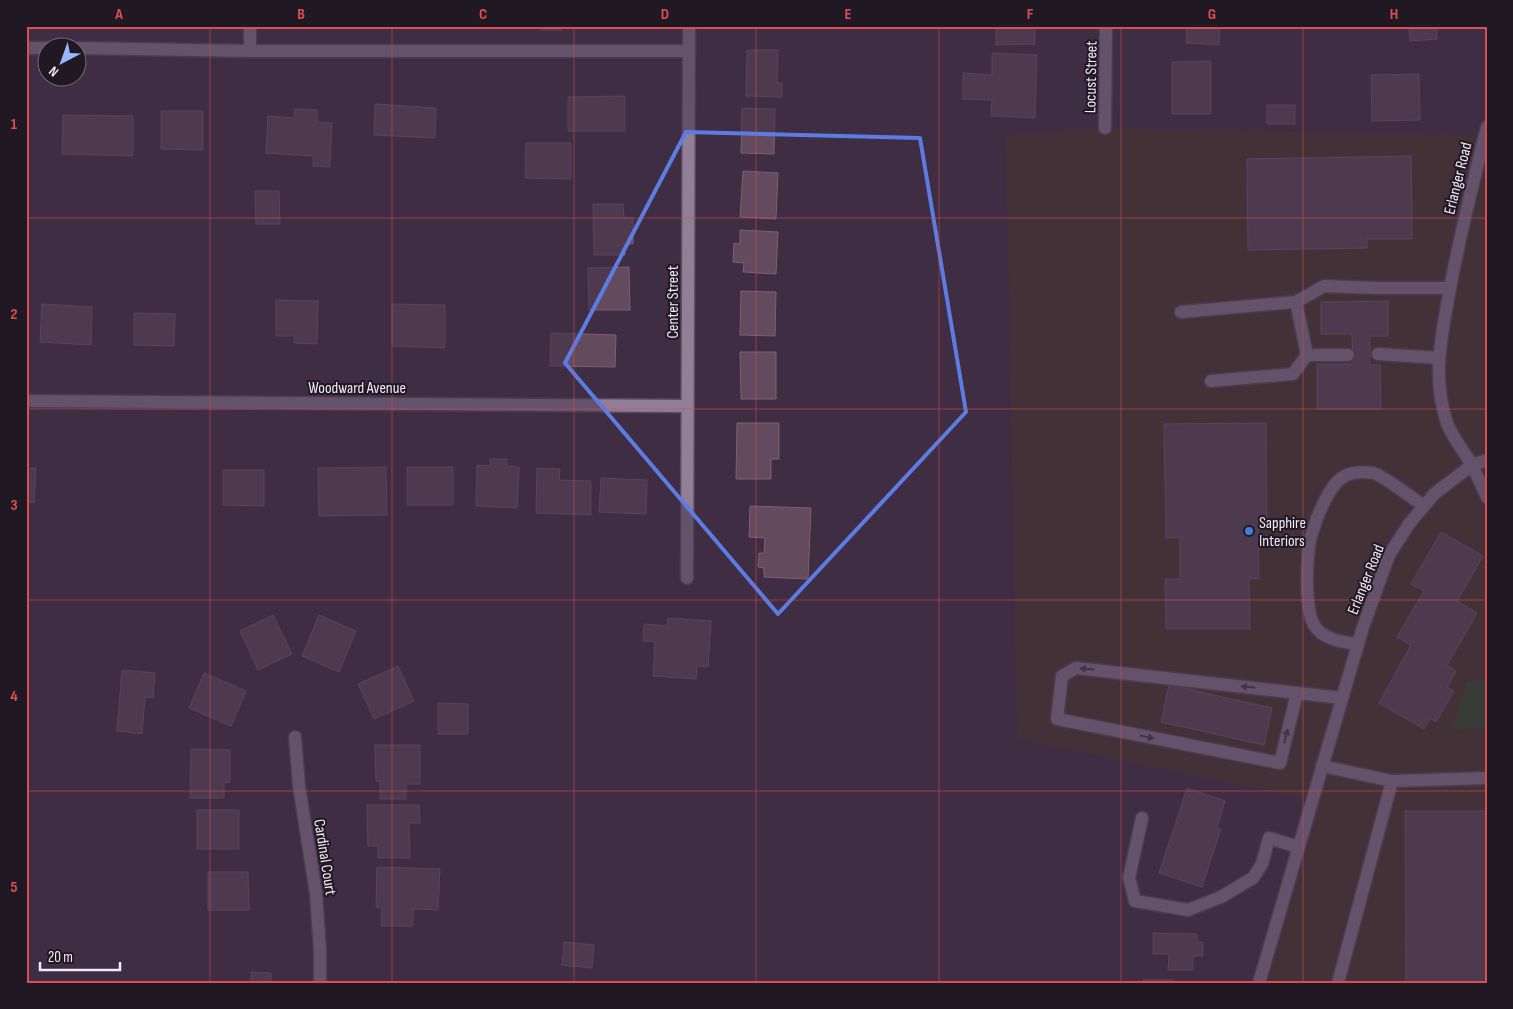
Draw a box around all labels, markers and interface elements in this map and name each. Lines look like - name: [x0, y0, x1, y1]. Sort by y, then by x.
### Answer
- text: A: [114, 5, 123, 24]
- text: B: [297, 5, 305, 24]
- text: C: [479, 5, 487, 24]
- text: D: [661, 5, 669, 24]
- text: E: [845, 5, 852, 24]
- text: F: [1027, 5, 1034, 24]
- text: G: [1208, 5, 1216, 24]
- text: H: [1390, 5, 1398, 24]
- north arrow: [38, 38, 88, 88]
- street label: Locust Street: [1081, 41, 1102, 113]
- text: N: [45, 63, 62, 80]
- text: 1: [11, 115, 18, 134]
- street label: Erlanger Road: [1440, 140, 1477, 216]
- street label: Center Street: [664, 265, 683, 339]
- text: 2: [10, 305, 18, 324]
- street label: Woodward Avenue: [308, 379, 406, 398]
- text: 3: [10, 496, 18, 515]
- place label: Sapphire Interiors: [1259, 514, 1306, 551]
- marker: Sapphire Interiors: [1243, 525, 1255, 537]
- street label: Erlanger Road: [1344, 542, 1389, 617]
- one-way arrow: [1078, 665, 1094, 673]
- one-way arrow: [1240, 683, 1256, 691]
- text: 4: [10, 687, 18, 706]
- one-way arrow: [1282, 729, 1290, 744]
- one-way arrow: [1139, 733, 1155, 741]
- street label: Cardinal Court: [309, 818, 340, 897]
- text: 5: [10, 878, 18, 897]
- scale bar: [40, 939, 120, 971]
- text: 20 m: [48, 948, 73, 967]

